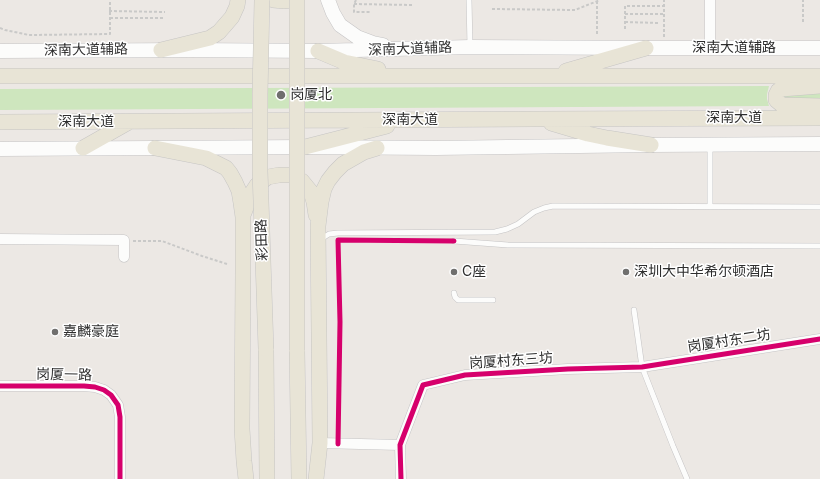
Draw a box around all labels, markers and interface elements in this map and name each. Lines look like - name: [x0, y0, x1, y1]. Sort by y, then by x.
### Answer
- street label: 深南大道辅路: [368, 39, 452, 59]
- street label: 深南大道辅路: [692, 40, 776, 56]
- street label: 深南大道辅路: [44, 41, 128, 59]
- place label: 岗厦北: [290, 87, 332, 103]
- marker: 岗厦北: [275, 89, 287, 101]
- street label: 深南大道: [706, 110, 762, 126]
- street label: 深南大道: [382, 112, 438, 128]
- street label: 深南大道: [58, 114, 114, 130]
- street label: 彩田路: [253, 219, 271, 261]
- place label: C座: [462, 264, 486, 280]
- place label: 深圳大中华希尔顿酒店: [634, 264, 774, 280]
- marker: C座: [449, 267, 459, 277]
- marker: 深圳大中华希尔顿酒店: [621, 267, 631, 277]
- place label: 嘉麟豪庭: [63, 324, 119, 340]
- street label: 岗厦村东二坊: [686, 326, 772, 356]
- marker: 嘉麟豪庭: [50, 327, 60, 337]
- street label: 岗厦村东三坊: [469, 350, 553, 372]
- street label: 岗厦一路: [36, 366, 92, 384]

